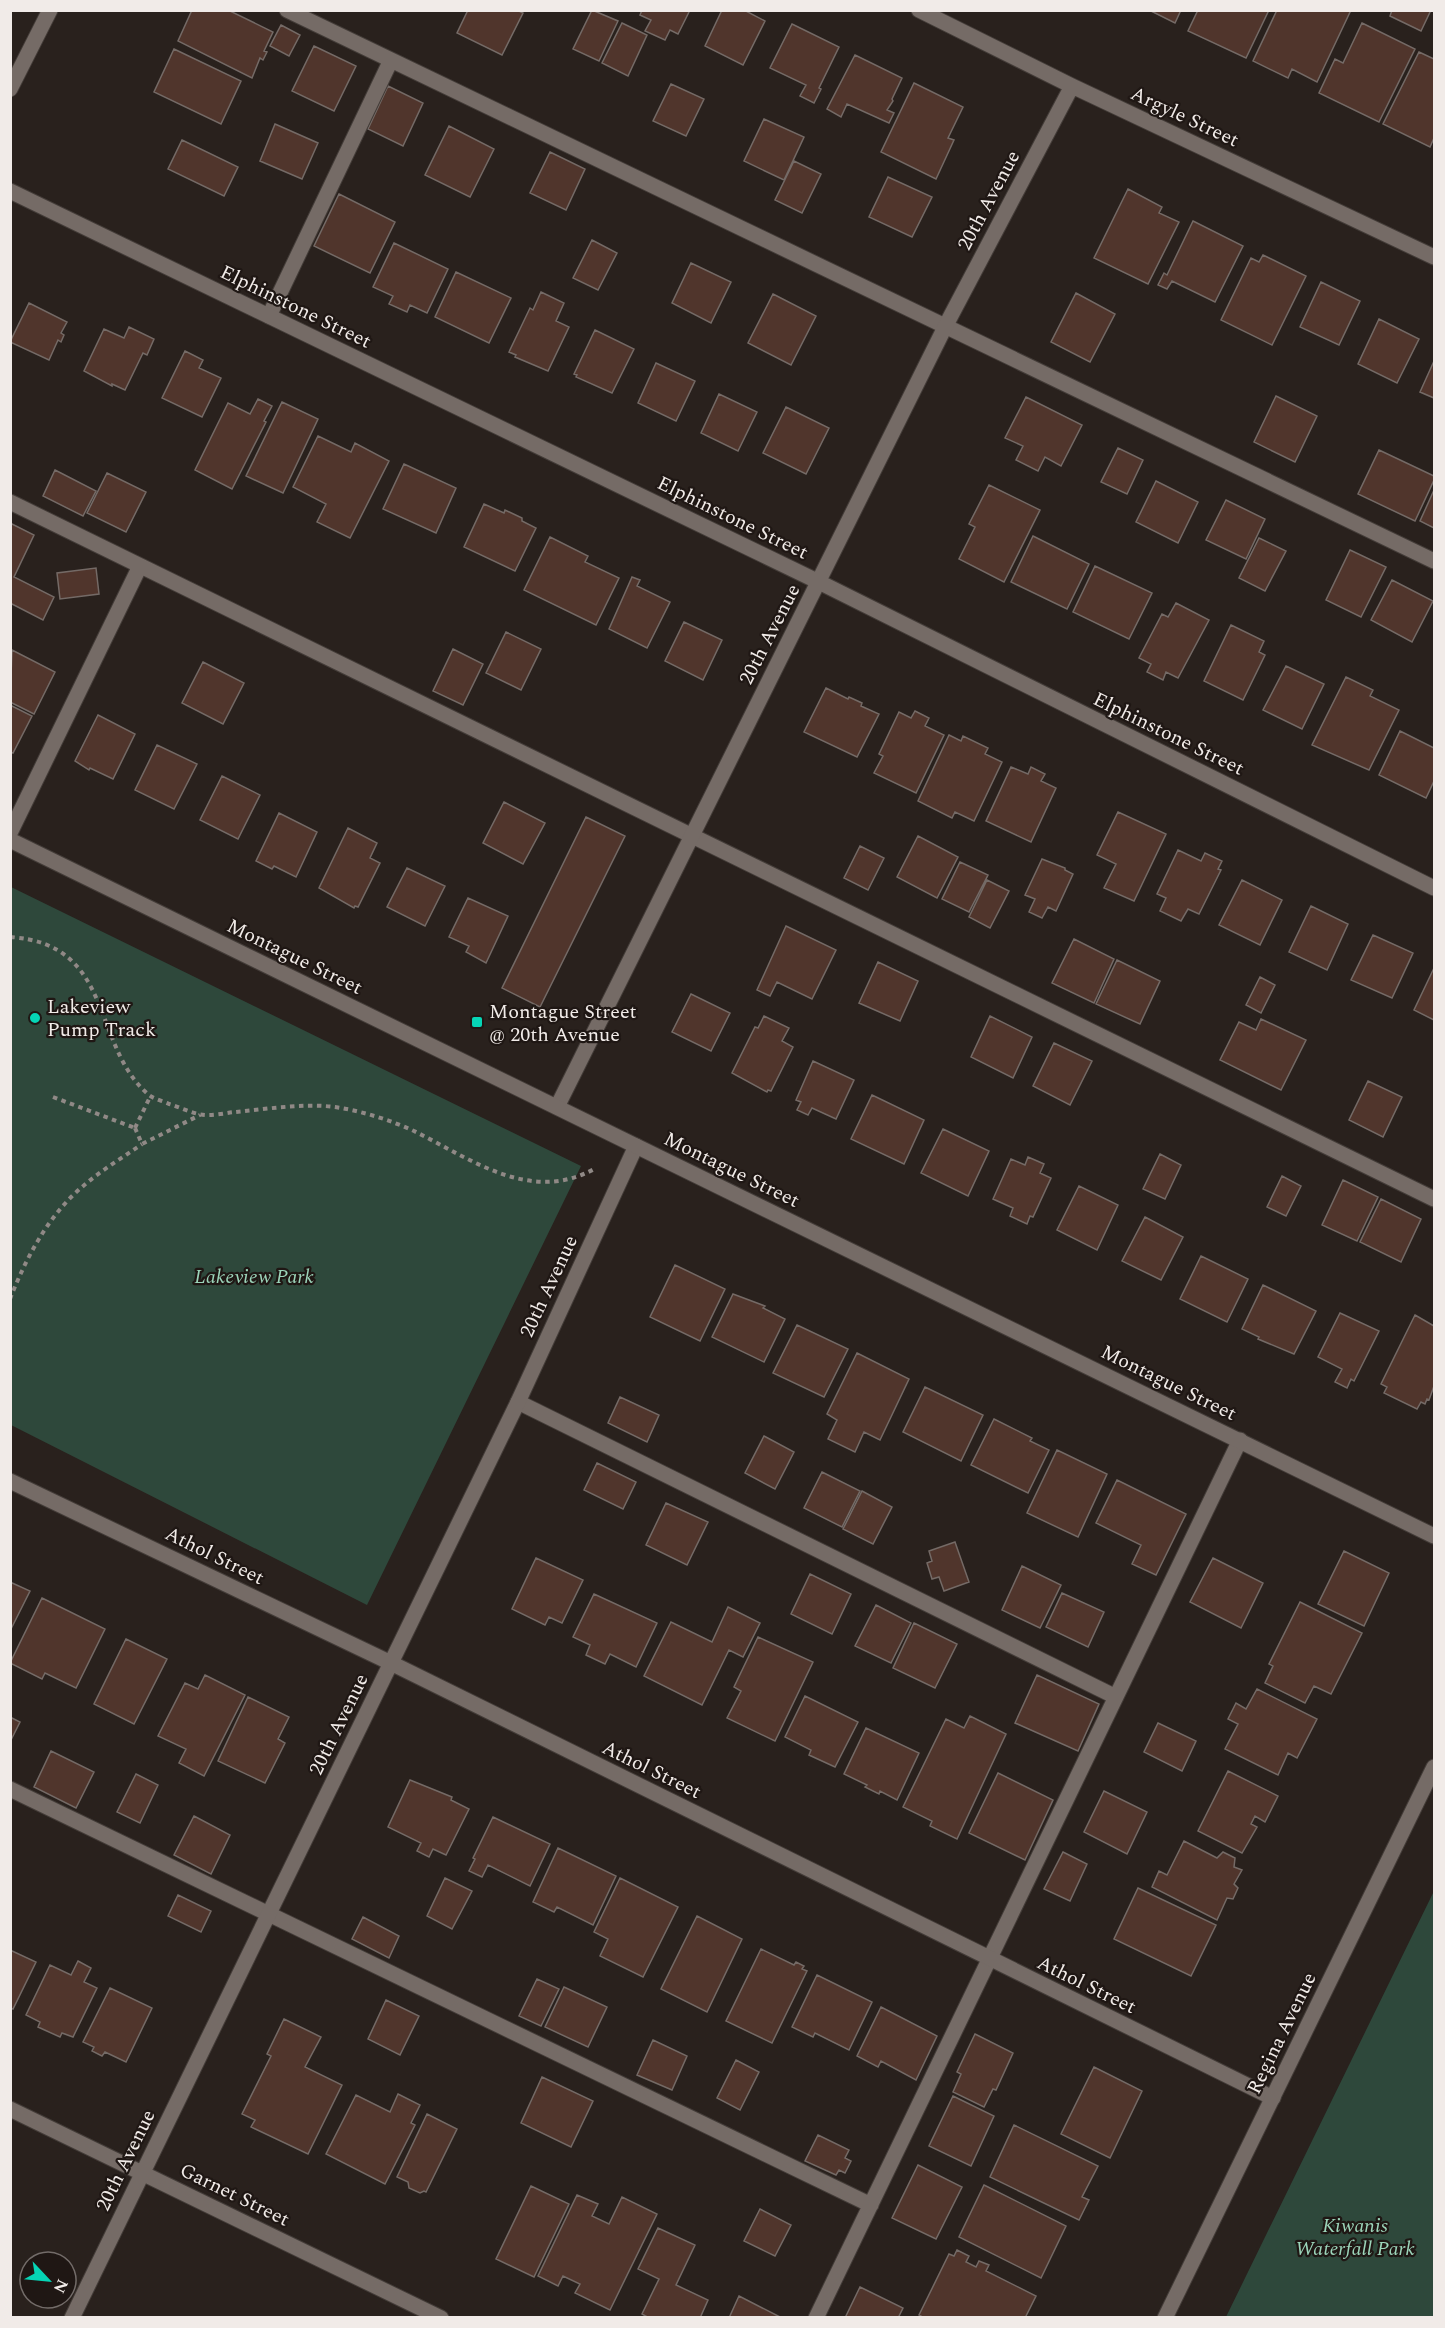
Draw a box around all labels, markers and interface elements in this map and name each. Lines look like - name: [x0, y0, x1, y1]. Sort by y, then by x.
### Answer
- street label: Argyle Street: [1125, 79, 1244, 155]
- street label: 20th Avenue: [950, 145, 1028, 256]
- street label: Elphinstone Street: [215, 257, 376, 357]
- street label: Elphinstone Street: [652, 468, 813, 568]
- street label: 20th Avenue: [732, 579, 808, 690]
- street label: Elphinstone Street: [1088, 684, 1249, 784]
- street label: Montague Street: [222, 911, 368, 1003]
- place label: Lakeview Pump Track: [47, 992, 156, 1045]
- place label: Montague Street @ 20th Avenue: [489, 997, 637, 1050]
- marker: Lakeview Pump Track: [28, 1011, 42, 1025]
- marker: Montague Street @ 20th Avenue: [470, 1015, 484, 1029]
- street label: Montague Street: [659, 1124, 805, 1216]
- street label: 20th Avenue: [512, 1230, 586, 1342]
- park label: Lakeview Park: [194, 1262, 314, 1292]
- street label: Montague Street: [1096, 1337, 1242, 1429]
- street label: Athol Street: [160, 1519, 269, 1593]
- street label: 20th Avenue: [301, 1669, 376, 1780]
- street label: Athol Street: [597, 1733, 706, 1807]
- street label: Athol Street: [1032, 1948, 1141, 2022]
- street label: Regina Avenue: [1239, 1967, 1324, 2100]
- street label: 20th Avenue: [88, 2105, 163, 2216]
- street label: Garnet Street: [175, 2155, 295, 2234]
- park label: Kiwanis Waterfall Park: [1295, 2211, 1416, 2264]
- north arrow: [18, 2250, 78, 2310]
- text: N: [47, 2275, 74, 2297]

